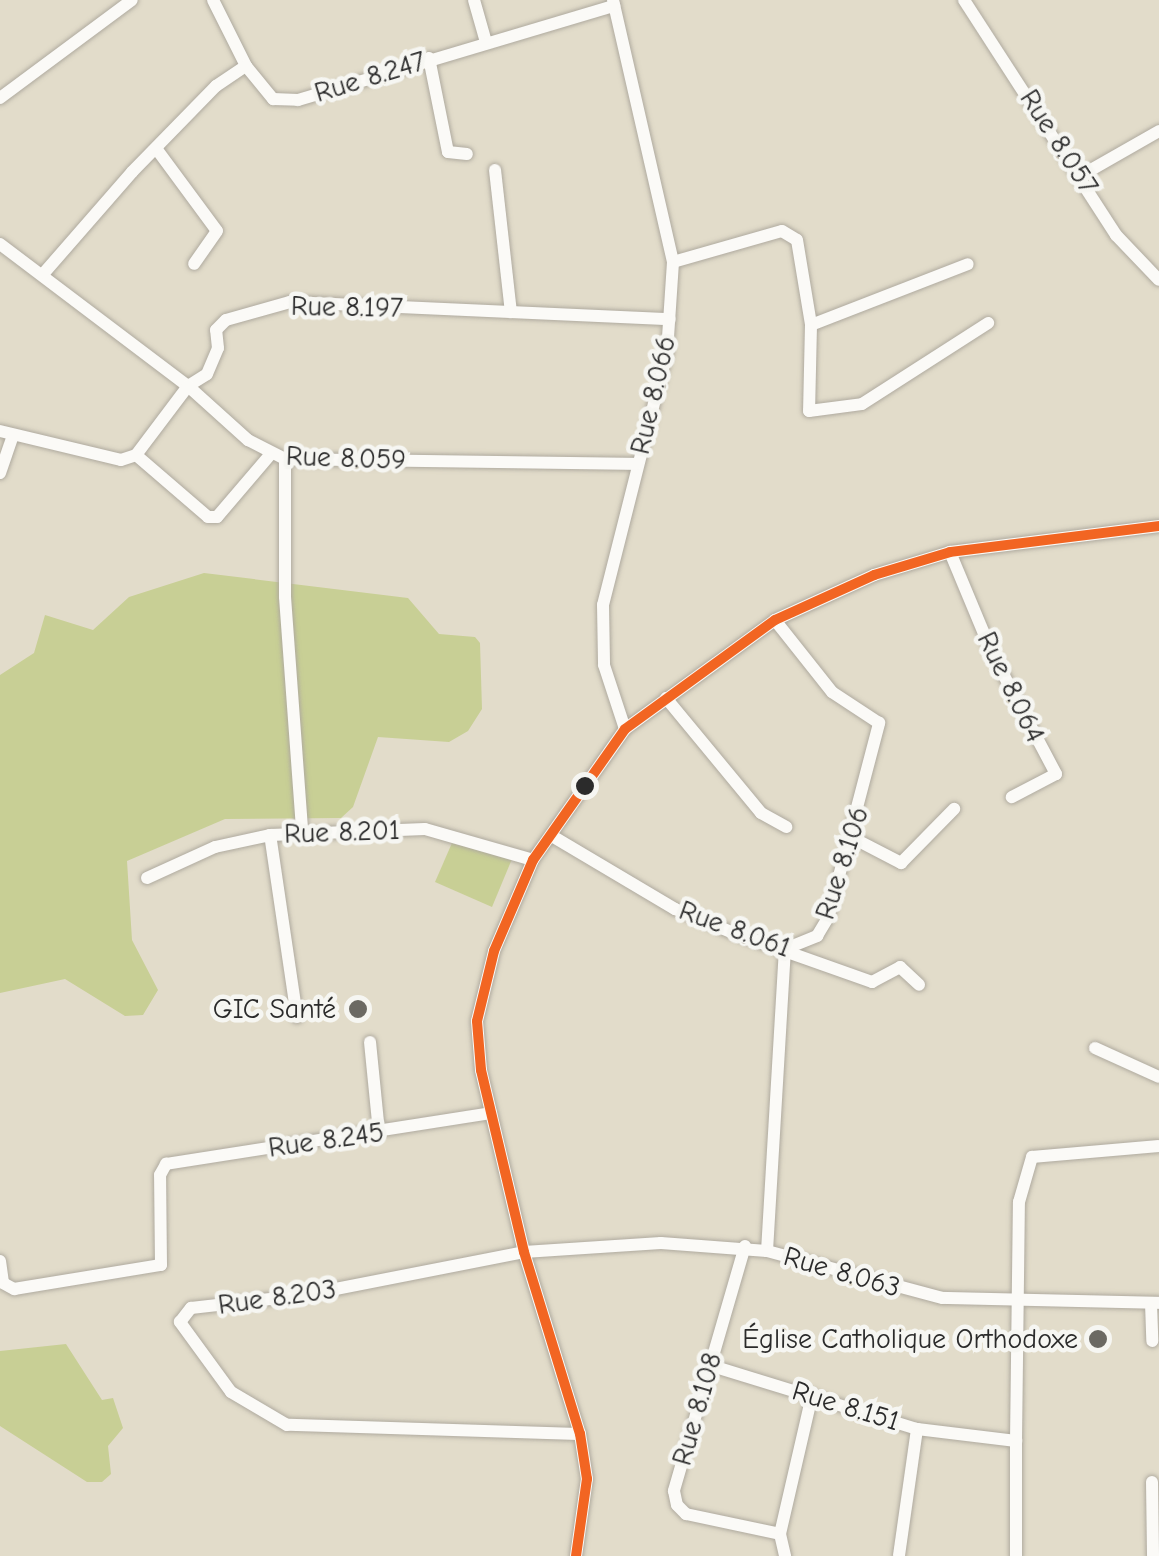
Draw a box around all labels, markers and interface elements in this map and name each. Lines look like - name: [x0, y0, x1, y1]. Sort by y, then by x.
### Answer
- street label: Rue 8.247: [310, 44, 430, 110]
- street label: Rue 8.057: [1013, 83, 1105, 201]
- street label: Rue 8.197: [291, 289, 403, 325]
- street label: Rue 8.066: [623, 333, 683, 457]
- street label: Rue 8.059: [285, 439, 407, 477]
- street label: Rue 8.064: [970, 626, 1052, 748]
- unlabelled marker: [575, 776, 595, 796]
- street label: Rue 8.106: [808, 802, 876, 924]
- street label: Rue 8.201: [284, 813, 400, 851]
- street label: Rue 8.061: [675, 893, 795, 965]
- place label: GIC Santé: [213, 992, 336, 1026]
- marker: GIC Santé: [345, 996, 371, 1022]
- street label: Rue 8.245: [266, 1115, 386, 1165]
- street label: Rue 8.063: [780, 1239, 904, 1305]
- street label: Rue 8.203: [216, 1272, 338, 1322]
- place label: Église Catholique Orthodoxe: [742, 1322, 1078, 1356]
- marker: Église Catholique Orthodoxe: [1087, 1328, 1109, 1350]
- street label: Rue 8.108: [665, 1349, 729, 1469]
- street label: Rue 8.151: [788, 1374, 904, 1438]

